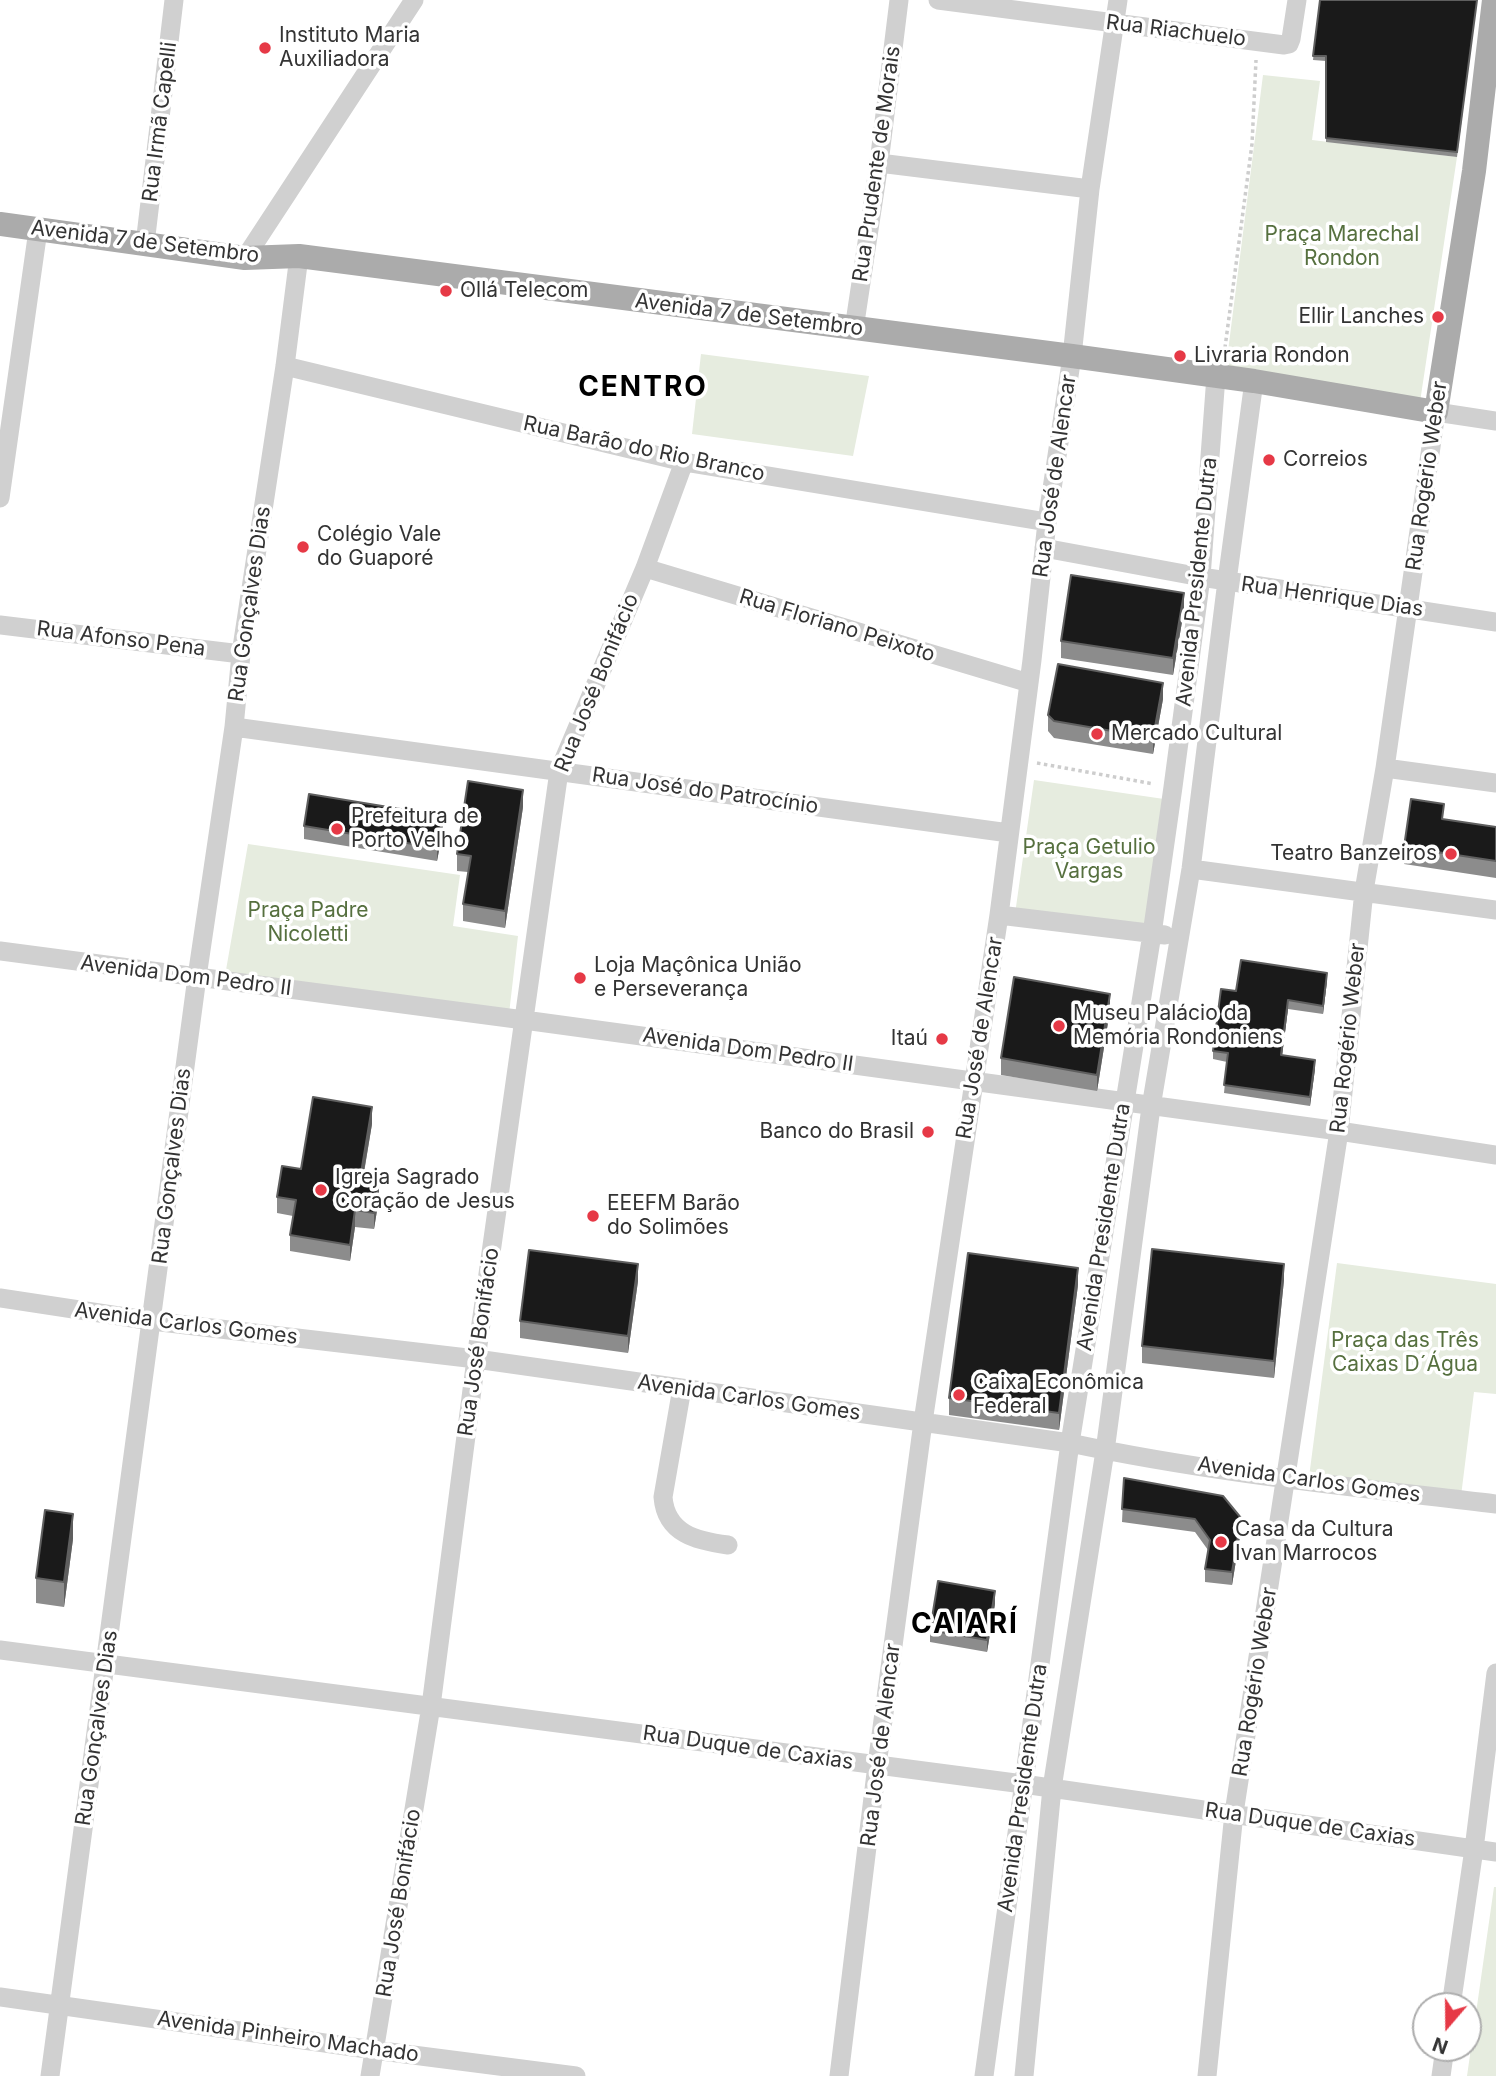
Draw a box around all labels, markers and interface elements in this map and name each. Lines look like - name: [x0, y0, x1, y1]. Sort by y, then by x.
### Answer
- street label: Rua Riachuelo: [1105, 10, 1247, 52]
- place label: Instituto Maria Auxiliadora: [279, 23, 420, 73]
- marker: Instituto Maria Auxiliadora: [257, 40, 273, 56]
- street label: Rua Irmã Capelli: [138, 41, 182, 203]
- street label: Rua Prudente de Morais: [848, 44, 906, 284]
- street label: Avenida 7 de Setembro: [30, 216, 260, 268]
- park label: Praça Marechal Rondon: [1265, 222, 1419, 272]
- place label: Ollá Telecom: [460, 278, 588, 304]
- marker: Ollá Telecom: [438, 283, 454, 299]
- street label: Avenida 7 de Setembro: [634, 289, 864, 341]
- place label: Ellir Lanches: [1298, 304, 1424, 330]
- marker: Ellir Lanches: [1430, 309, 1446, 325]
- place label: Livraria Rondon: [1194, 343, 1350, 369]
- marker: Livraria Rondon: [1172, 348, 1188, 364]
- district label: CENTRO: [579, 371, 707, 405]
- street label: Rua José de Alencar: [1028, 373, 1082, 579]
- street label: Rua Rogério Weber: [1401, 380, 1453, 572]
- street label: Rua Barão do Rio Branco: [521, 411, 767, 487]
- place label: Correios: [1283, 447, 1368, 473]
- marker: Correios: [1261, 452, 1277, 468]
- street label: Avenida Presidente Dutra: [1171, 456, 1223, 708]
- street label: Rua Gonçalves Dias: [224, 505, 276, 703]
- place label: Colégio Vale do Guaporé: [317, 522, 441, 572]
- marker: Colégio Vale do Guaporé: [295, 539, 311, 555]
- street label: Rua Henrique Dias: [1239, 572, 1425, 622]
- street label: Rua Floriano Peixoto: [736, 584, 938, 668]
- street label: Rua José Bonifácio: [550, 590, 644, 776]
- street label: Rua Afonso Pena: [35, 616, 207, 662]
- place label: Mercado Cultural: [1111, 721, 1282, 747]
- marker: Mercado Cultural: [1089, 726, 1105, 742]
- street label: Rua José do Patrocínio: [590, 763, 820, 819]
- place label: Prefeitura de Porto Velho: [351, 804, 479, 854]
- marker: Prefeitura de Porto Velho: [329, 821, 345, 837]
- park label: Praça Getulio Vargas: [1023, 835, 1155, 885]
- place label: Teatro Banzeiros: [1270, 841, 1437, 867]
- marker: Teatro Banzeiros: [1443, 846, 1459, 862]
- park label: Praça Padre Nicoletti: [248, 898, 368, 948]
- street label: Rua José de Alencar: [952, 935, 1008, 1141]
- street label: Rua Rogério Weber: [1325, 942, 1371, 1134]
- street label: Avenida Dom Pedro II: [79, 951, 293, 1001]
- place label: Loja Maçônica União e Perseverança: [594, 953, 801, 1003]
- marker: Loja Maçônica União e Perseverança: [572, 970, 588, 986]
- place label: Museu Palácio da Memória Rondoniens: [1073, 1001, 1283, 1051]
- marker: Museu Palácio da Memória Rondoniens: [1051, 1018, 1067, 1034]
- street label: Avenida Dom Pedro II: [641, 1023, 855, 1077]
- place label: Itaú: [891, 1026, 928, 1052]
- marker: Itaú: [934, 1031, 950, 1047]
- street label: Rua Gonçalves Dias: [147, 1067, 197, 1265]
- street label: Avenida Presidente Dutra: [1072, 1101, 1136, 1353]
- place label: Banco do Brasil: [760, 1119, 914, 1145]
- marker: Banco do Brasil: [920, 1124, 936, 1140]
- place label: Igreja Sagrado Coração de Jesus: [335, 1165, 515, 1215]
- marker: Igreja Sagrado Coração de Jesus: [313, 1182, 329, 1198]
- place label: EEEFM Barão do Solimões: [607, 1191, 740, 1241]
- marker: EEEFM Barão do Solimões: [585, 1208, 601, 1224]
- street label: Rua José Bonifácio: [453, 1246, 505, 1438]
- street label: Avenida Carlos Gomes: [73, 1298, 299, 1350]
- park label: Praça das Três Caixas D´Água: [1331, 1328, 1479, 1378]
- street label: Avenida Carlos Gomes: [636, 1370, 862, 1426]
- place label: Caixa Econômica Federal: [973, 1370, 1144, 1420]
- marker: Caixa Econômica Federal: [951, 1387, 967, 1403]
- street label: Avenida Carlos Gomes: [1196, 1452, 1422, 1508]
- place label: Casa da Cultura Ivan Marrocos: [1235, 1517, 1394, 1567]
- marker: Casa da Cultura Ivan Marrocos: [1213, 1534, 1229, 1550]
- street label: Rua Rogério Weber: [1228, 1586, 1282, 1778]
- district label: CAIARÍ: [912, 1608, 1018, 1642]
- street label: Rua Gonçalves Dias: [71, 1629, 123, 1827]
- street label: Rua José de Alencar: [856, 1642, 906, 1848]
- street label: Avenida Presidente Dutra: [993, 1662, 1053, 1914]
- street label: Rua Duque de Caxias: [641, 1721, 855, 1775]
- street label: Rua Duque de Caxias: [1203, 1798, 1417, 1852]
- street label: Rua José Bonifácio: [372, 1807, 426, 1999]
- north arrow: [1412, 1992, 1482, 2062]
- street label: Avenida Pinheiro Machado: [156, 2006, 420, 2068]
- text: N: [1430, 2032, 1451, 2059]

